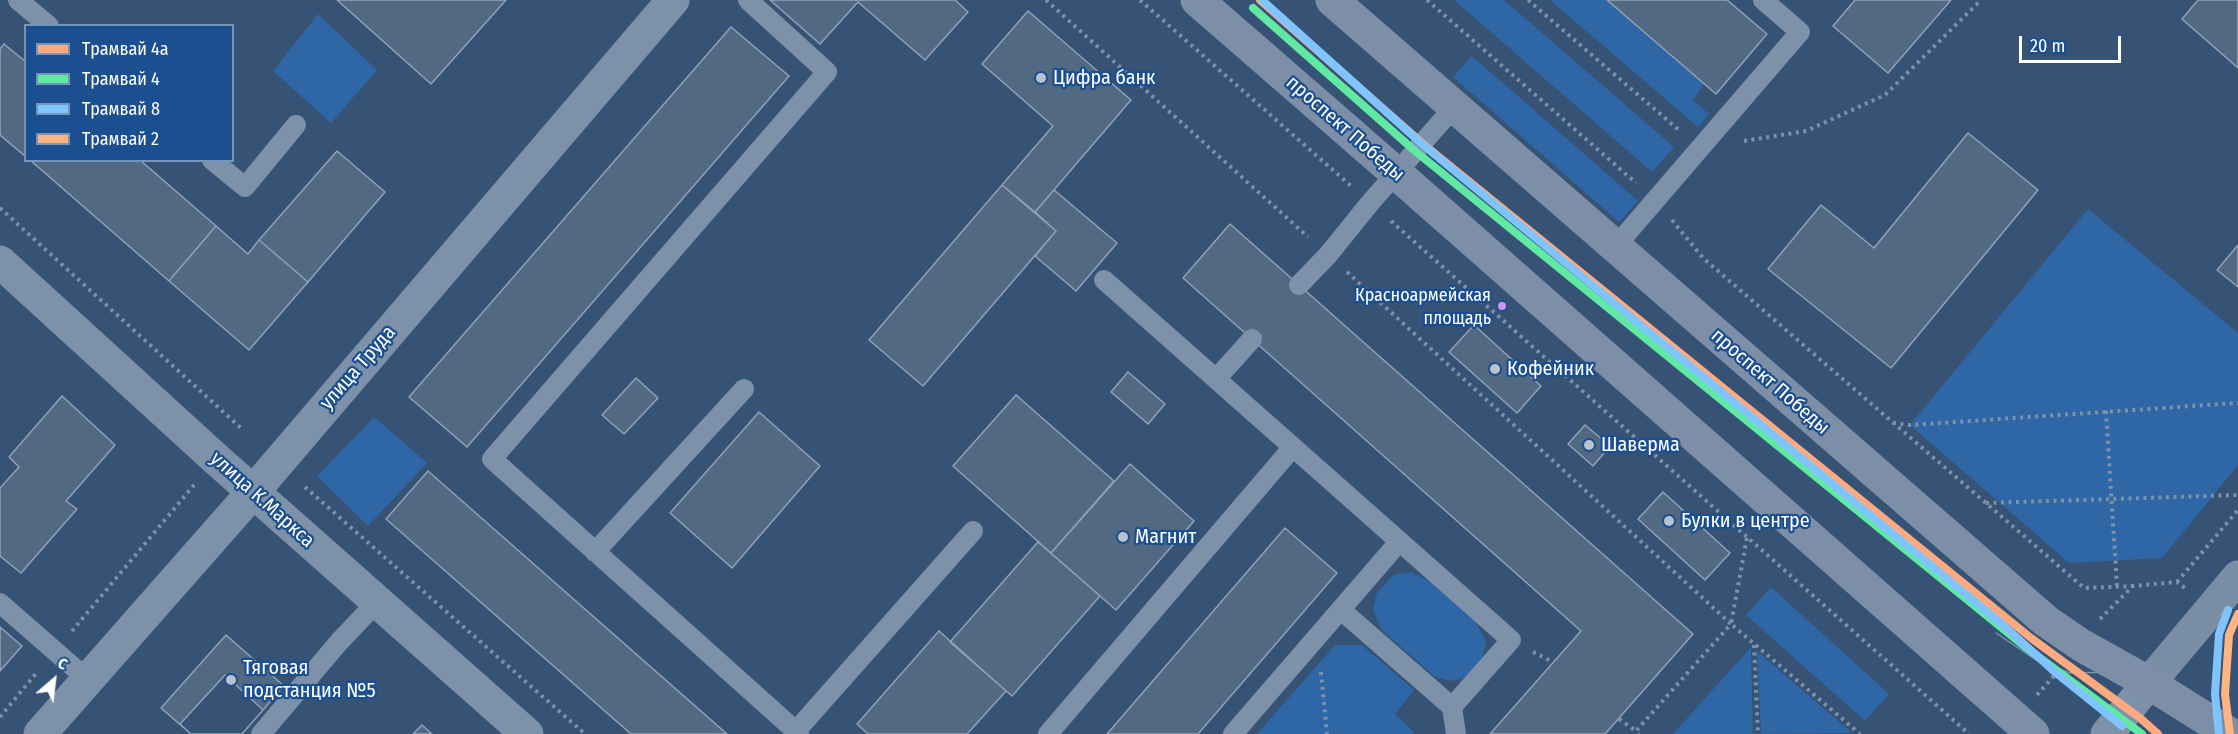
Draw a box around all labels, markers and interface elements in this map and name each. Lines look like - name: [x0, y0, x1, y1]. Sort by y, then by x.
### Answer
- legend: [24, 24, 234, 162]
- scale bar: [2022, 24, 2124, 62]
- text: 20 m: [2030, 35, 2065, 57]
- text: Трамвай 4а: [82, 38, 169, 60]
- place label: Цифра банк: [1053, 66, 1155, 90]
- text: Трамвай 4: [82, 68, 160, 90]
- marker: Цифра банк: [1034, 71, 1048, 85]
- street label: проспект Победы: [1281, 71, 1409, 187]
- text: Трамвай 8: [82, 98, 160, 120]
- text: Трамвай 2: [82, 128, 159, 150]
- place label: Красноармейская площадь: [1355, 285, 1491, 328]
- marker: Красноармейская площадь: [1496, 300, 1508, 312]
- street label: улица Труда: [315, 321, 401, 415]
- street label: проспект Победы: [1706, 324, 1834, 440]
- place label: Кофейник: [1507, 357, 1594, 381]
- marker: Кофейник: [1488, 362, 1502, 376]
- place label: Шаверма: [1601, 433, 1680, 457]
- marker: Шаверма: [1582, 438, 1596, 452]
- street label: улица К.Маркса: [205, 447, 319, 553]
- place label: Булки в центре: [1681, 509, 1810, 533]
- marker: Булки в центре: [1662, 514, 1676, 528]
- place label: Магнит: [1135, 525, 1196, 549]
- marker: Магнит: [1116, 530, 1130, 544]
- north arrow: [24, 650, 84, 710]
- text: С: [55, 653, 71, 674]
- place label: Тяговая подстанция №5: [243, 656, 376, 703]
- marker: Тяговая подстанция №5: [224, 673, 238, 687]

